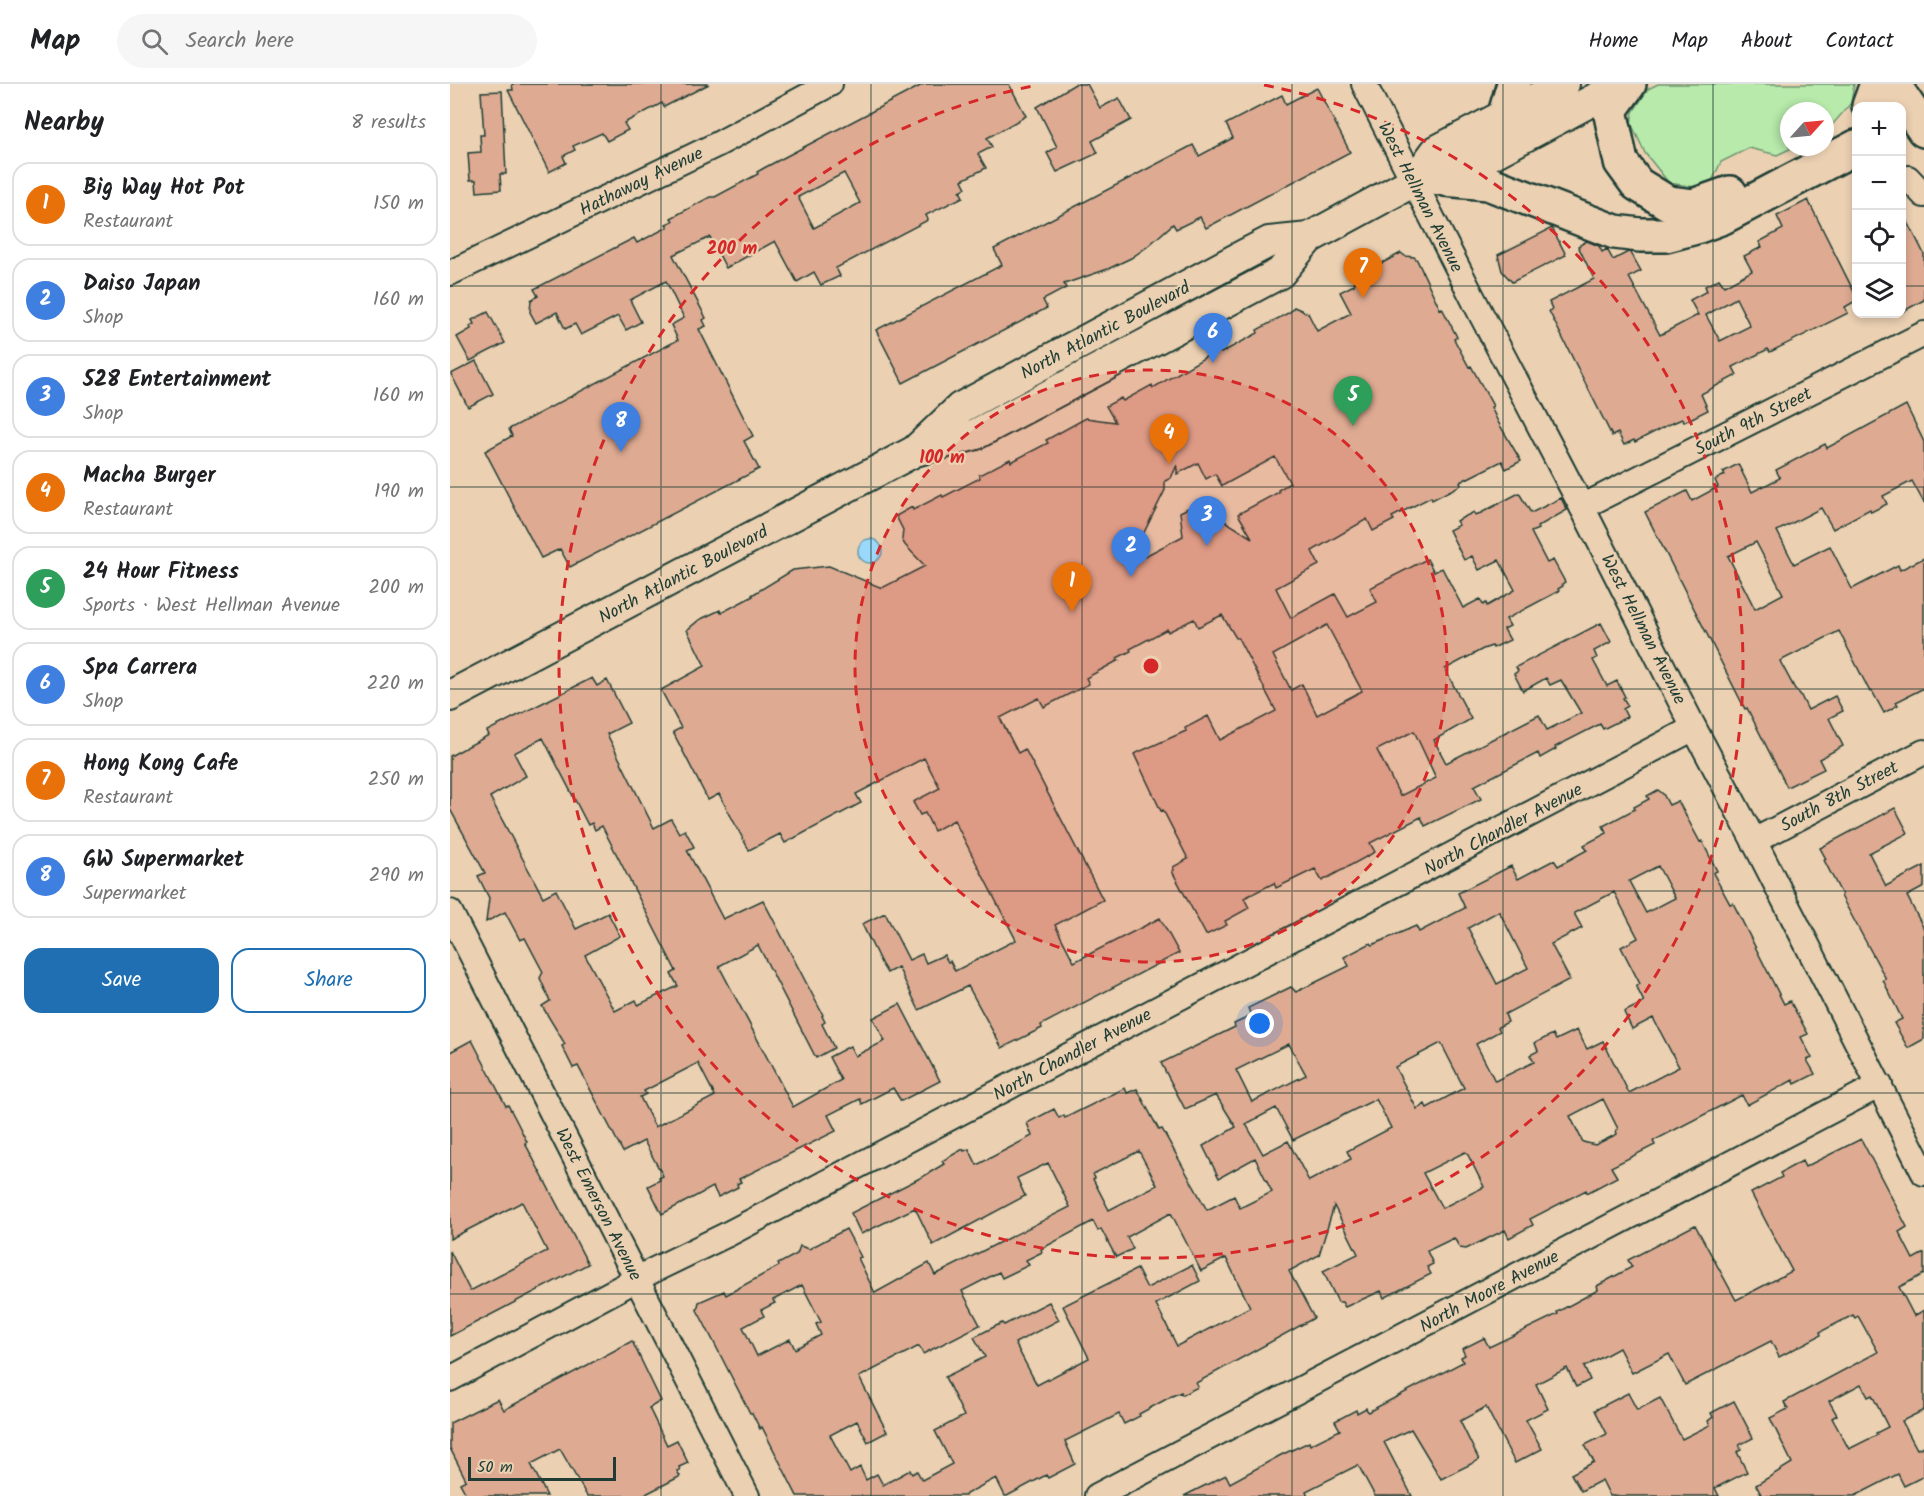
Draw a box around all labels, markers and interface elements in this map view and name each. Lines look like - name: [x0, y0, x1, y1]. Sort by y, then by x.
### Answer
- search box: [117, 14, 537, 68]
- text: Map: [30, 19, 81, 64]
- text: Search here: [186, 24, 294, 59]
- icon: search: [138, 25, 171, 58]
- text: Home: [1589, 25, 1638, 58]
- text: Map: [1671, 25, 1708, 58]
- text: About: [1741, 25, 1792, 58]
- text: Contact: [1825, 25, 1894, 58]
- text: Nearby: [24, 102, 104, 144]
- north arrow: [1780, 102, 1834, 156]
- map controls: [1852, 102, 1906, 318]
- button: +: [1852, 102, 1906, 156]
- text: 8 results: [351, 107, 426, 139]
- street label: West Hellman Avenue: [1369, 117, 1470, 278]
- street label: Hathaway Avenue: [575, 140, 709, 225]
- button: −: [1852, 156, 1906, 210]
- text: Big Way Hot Pot: [83, 171, 245, 206]
- text: 1: [42, 188, 49, 220]
- text: 150 m: [373, 188, 424, 220]
- text: Restaurant: [83, 206, 173, 238]
- button: locate: [1852, 210, 1906, 264]
- text: 200 m: [707, 235, 758, 264]
- pin: 7: [1344, 248, 1382, 298]
- button: layers: [1852, 264, 1906, 318]
- text: Daiso Japan: [83, 267, 201, 302]
- street label: North Atlantic Boulevard: [1016, 274, 1197, 388]
- text: 2: [40, 284, 51, 316]
- text: 160 m: [373, 284, 424, 316]
- text: Shop: [83, 302, 123, 334]
- pin: 6: [1194, 314, 1233, 363]
- text: 528 Entertainment: [83, 363, 271, 398]
- pin: 5: [1334, 376, 1372, 426]
- text: 3: [40, 380, 51, 412]
- text: 160 m: [373, 380, 424, 412]
- street label: South 9th Street: [1690, 380, 1818, 464]
- text: Shop: [83, 398, 123, 430]
- pin: 8: [602, 402, 640, 452]
- pin: 4: [1150, 414, 1188, 464]
- text: 100 m: [919, 444, 965, 473]
- text: Macha Burger: [83, 459, 215, 494]
- text: 4: [40, 476, 51, 508]
- text: 190 m: [374, 476, 424, 508]
- text: Restaurant: [83, 494, 173, 526]
- pin: 3: [1188, 496, 1227, 546]
- street label: North Atlantic Boulevard: [594, 518, 775, 632]
- pin: 2: [1112, 528, 1150, 577]
- street label: West Hellman Avenue: [1592, 549, 1693, 710]
- text: 24 Hour Fitness: [83, 555, 239, 590]
- pin: 1: [1052, 562, 1092, 612]
- text: 5: [40, 572, 51, 604]
- text: 200 m: [368, 572, 424, 604]
- text: Sports · West Hellman Avenue: [83, 590, 340, 622]
- text: Spa Carrera: [83, 651, 197, 686]
- centre of rings: [1141, 656, 1161, 676]
- text: 6: [40, 668, 51, 700]
- text: 220 m: [367, 668, 424, 700]
- text: Shop: [83, 686, 123, 718]
- text: Hong Kong Cafe: [83, 747, 238, 782]
- street label: South 8th Street: [1775, 753, 1905, 841]
- text: 7: [41, 764, 50, 796]
- text: 250 m: [368, 764, 424, 796]
- street label: North Chandler Avenue: [1419, 776, 1588, 885]
- text: Restaurant: [83, 782, 173, 814]
- text: GW Supermarket: [83, 843, 244, 878]
- text: 8: [40, 860, 51, 892]
- text: 290 m: [369, 860, 424, 892]
- text: Supermarket: [83, 878, 186, 910]
- button: Save: [24, 948, 219, 1013]
- button: Share: [231, 948, 426, 1013]
- street label: North Chandler Avenue: [988, 1001, 1157, 1110]
- your location: [1245, 1009, 1274, 1038]
- street label: West Emerson Avenue: [546, 1123, 649, 1286]
- street label: North Moore Avenue: [1415, 1243, 1565, 1341]
- scale bar: [468, 1454, 616, 1482]
- text: 50 m: [477, 1455, 513, 1480]

